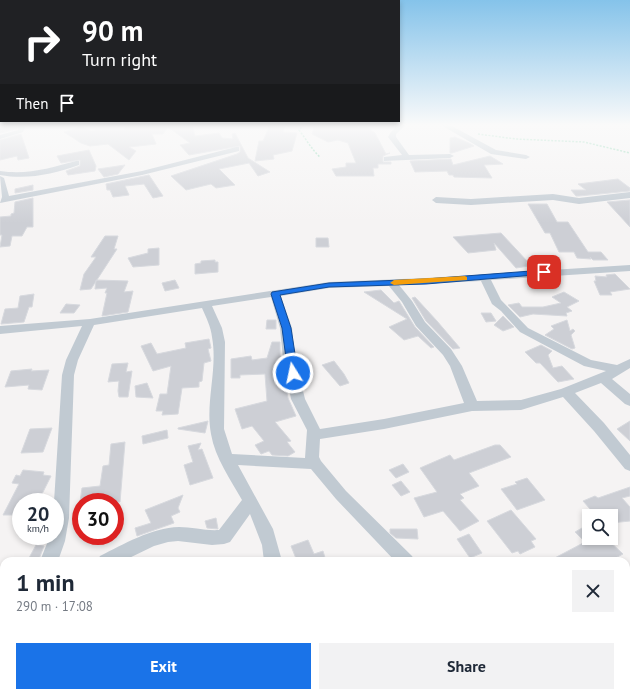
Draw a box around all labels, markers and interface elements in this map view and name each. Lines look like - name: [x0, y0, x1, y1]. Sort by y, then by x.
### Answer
- text: 90 m: [82, 12, 143, 49]
- icon: right: [16, 16, 68, 68]
- text: Turn right: [82, 48, 157, 71]
- icon: arrive: [56, 92, 78, 114]
- text: Then: [16, 94, 48, 113]
- pin: [527, 255, 561, 289]
- icon: arrive: [533, 261, 555, 283]
- position arrow: [272, 352, 314, 394]
- speed limit sign: 30: [72, 493, 124, 545]
- text: 20: [27, 501, 49, 527]
- map controls: [582, 509, 618, 545]
- button: search: [582, 509, 618, 545]
- text: km/h: [27, 522, 49, 535]
- text: 1 min: [16, 567, 75, 598]
- button: close: [572, 570, 614, 612]
- text: 290 m · 17:08: [16, 598, 93, 615]
- button: Exit: [16, 643, 311, 689]
- button: Share: [319, 643, 614, 689]

